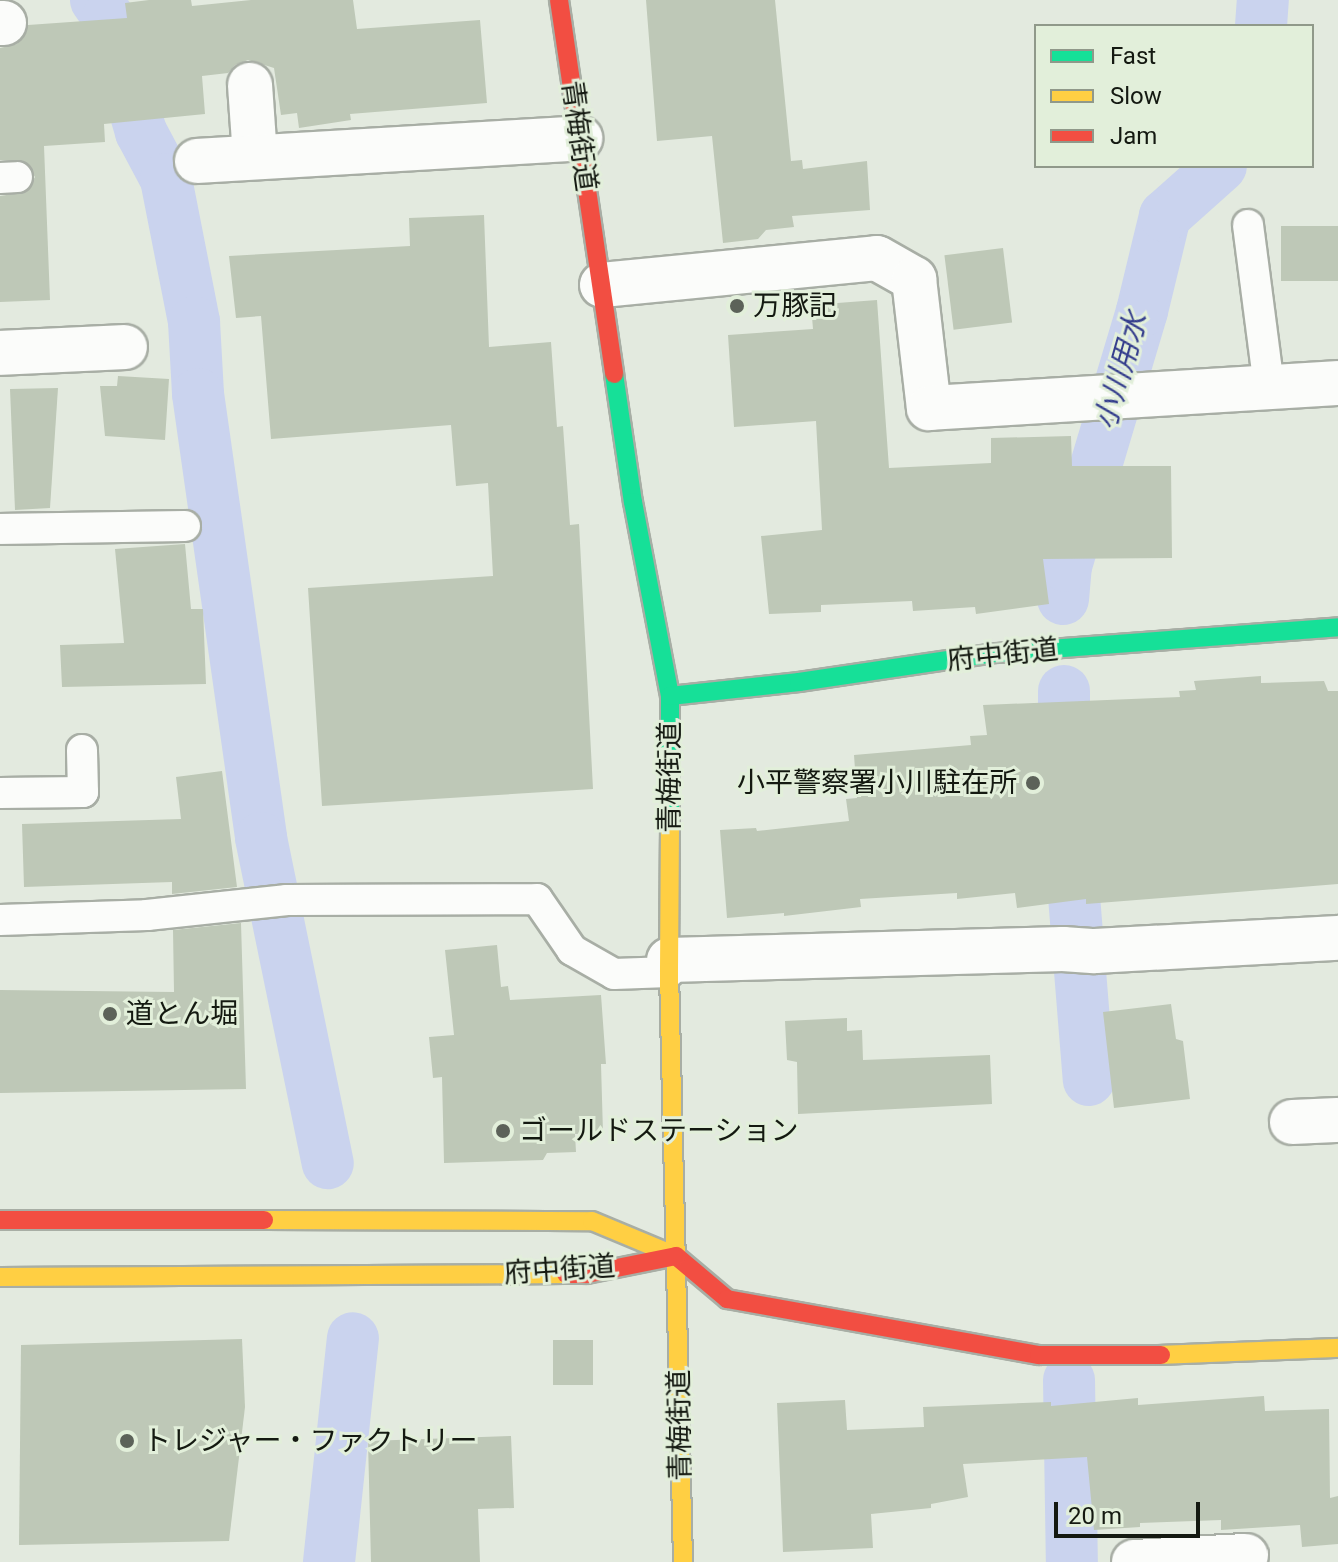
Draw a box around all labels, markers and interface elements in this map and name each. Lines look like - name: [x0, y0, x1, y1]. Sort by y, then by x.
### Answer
- legend: [1034, 24, 1314, 168]
- text: Fast: [1110, 42, 1156, 70]
- street label: 青梅街道: [555, 78, 603, 194]
- text: Slow: [1110, 82, 1162, 110]
- text: Jam: [1110, 122, 1157, 150]
- place label: 万豚記: [753, 289, 837, 323]
- marker: 万豚記: [728, 297, 746, 315]
- water label: 小川用水: [1087, 308, 1155, 434]
- street label: 府中街道: [946, 632, 1060, 678]
- street label: 青梅街道: [653, 721, 687, 833]
- place label: 小平警察署小川駐在所: [737, 766, 1017, 800]
- marker: 小平警察署小川駐在所: [1024, 774, 1042, 792]
- place label: 道とん堀: [126, 997, 238, 1031]
- marker: 道とん堀: [101, 1005, 119, 1023]
- place label: ゴールドステーション: [519, 1114, 799, 1148]
- marker: ゴールドステーション: [494, 1122, 512, 1140]
- street label: 府中街道: [503, 1249, 617, 1291]
- street label: 青梅街道: [662, 1369, 698, 1481]
- place label: トレジャー・ファクトリー: [143, 1424, 479, 1458]
- marker: トレジャー・ファクトリー: [118, 1432, 136, 1450]
- scale bar: [1058, 1486, 1204, 1536]
- text: 20 m: [1068, 1502, 1122, 1530]

